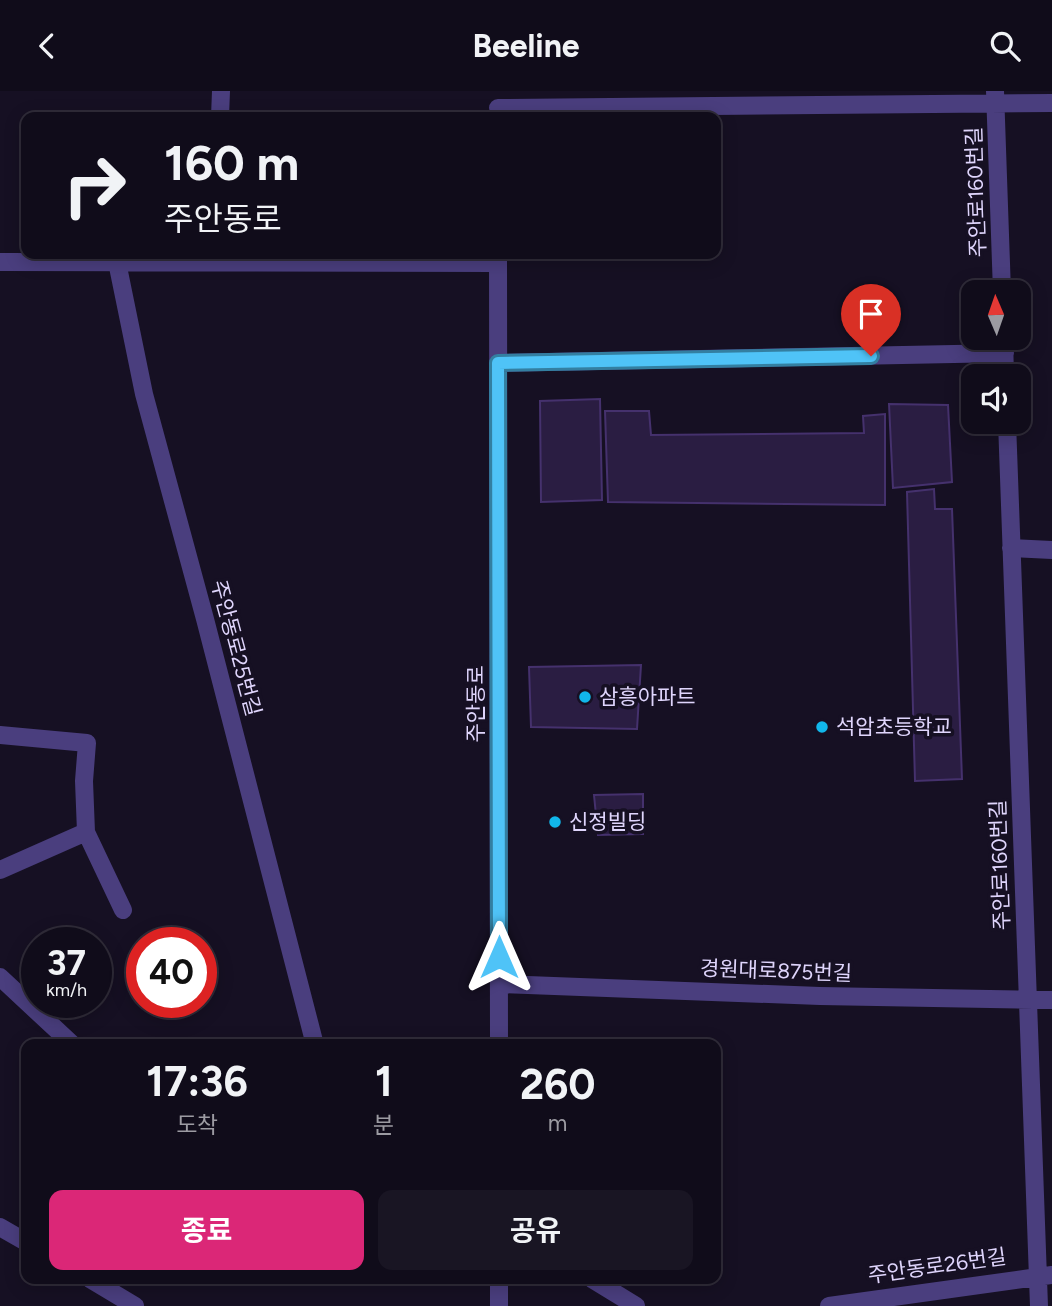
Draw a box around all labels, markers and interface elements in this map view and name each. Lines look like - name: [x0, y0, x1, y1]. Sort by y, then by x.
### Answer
- icon: back: [28, 27, 66, 65]
- text: Beeline: [472, 27, 580, 65]
- icon: search: [986, 27, 1024, 65]
- street label: 주안로160번길: [961, 126, 990, 258]
- text: 160 m: [164, 133, 299, 192]
- icon: right: [49, 140, 140, 231]
- text: 주안동로: [164, 200, 282, 238]
- north arrow: [961, 280, 1031, 350]
- map controls: [961, 280, 1031, 434]
- pin: [841, 284, 901, 356]
- icon: arrive: [852, 295, 890, 333]
- button: sound: [961, 364, 1031, 434]
- street label: 주안동로25번길: [206, 577, 267, 719]
- street label: 주안동로: [463, 665, 488, 743]
- place label: 삼흥아파트: [599, 684, 696, 709]
- marker: 삼흥아파트: [577, 689, 593, 705]
- place label: 석암초등학교: [836, 714, 952, 739]
- marker: 석암초등학교: [814, 719, 830, 735]
- street label: 주안로160번길: [985, 799, 1014, 931]
- place label: 신정빌딩: [569, 809, 646, 834]
- marker: 신정빌딩: [547, 814, 563, 830]
- position arrow: [462, 920, 536, 994]
- speed limit sign: 40: [126, 927, 217, 1018]
- text: 37: [47, 942, 86, 984]
- street label: 경원대로875번길: [700, 955, 852, 986]
- text: km/h: [46, 979, 87, 1001]
- text: 17:36: [146, 1056, 248, 1107]
- text: 1: [375, 1056, 393, 1107]
- text: 260: [520, 1059, 596, 1110]
- text: m: [548, 1109, 567, 1137]
- text: 도착: [176, 1111, 218, 1139]
- text: 분: [373, 1111, 394, 1139]
- button: 종료: [49, 1190, 364, 1270]
- button: 공유: [378, 1190, 693, 1270]
- street label: 주안동로26번길: [866, 1243, 1008, 1288]

